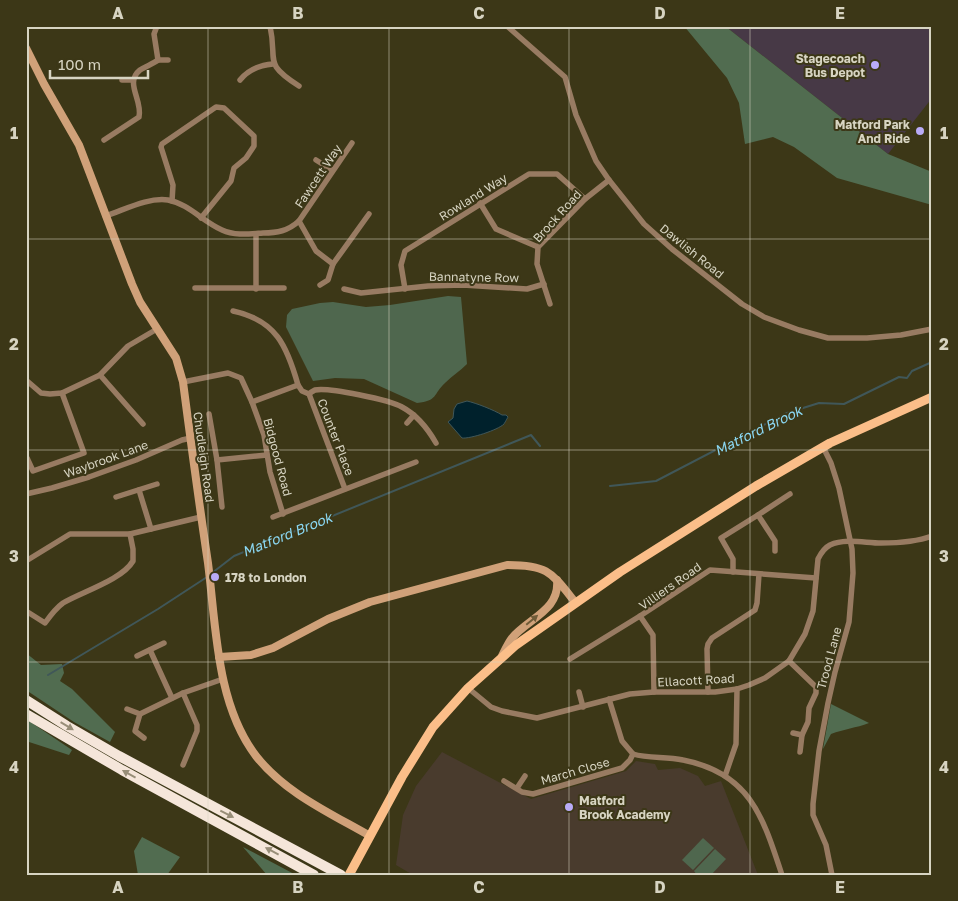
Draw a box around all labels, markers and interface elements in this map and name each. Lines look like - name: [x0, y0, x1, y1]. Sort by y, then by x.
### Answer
- text: A: [112, 3, 124, 23]
- text: B: [292, 3, 304, 23]
- text: C: [473, 3, 485, 23]
- text: D: [654, 3, 666, 23]
- text: E: [835, 3, 845, 23]
- scale bar: [50, 48, 148, 80]
- place label: Stagecoach Bus Depot: [796, 51, 865, 80]
- text: 100 m: [58, 55, 101, 73]
- marker: Stagecoach Bus Depot: [869, 59, 881, 71]
- place label: Matford Park And Ride: [835, 117, 910, 146]
- text: 1: [10, 123, 18, 143]
- text: 1: [940, 123, 948, 143]
- marker: Matford Park And Ride: [914, 125, 926, 137]
- street label: Fawcett Way: [291, 141, 345, 211]
- street label: Rowland Way: [436, 170, 510, 224]
- street label: Brock Road: [530, 187, 584, 245]
- street label: Dawlish Road: [657, 221, 727, 281]
- street label: Bannatyne Row: [429, 269, 519, 285]
- text: 2: [9, 334, 19, 354]
- text: 2: [939, 334, 949, 354]
- street label: Counter Place: [314, 396, 358, 478]
- water label: Matford Brook: [711, 400, 807, 459]
- street label: Chudleigh Road: [190, 411, 218, 503]
- street label: Bidgood Road: [260, 416, 296, 498]
- street label: Waybrook Lane: [62, 437, 150, 481]
- water label: Matford Brook: [239, 507, 336, 560]
- text: 3: [9, 546, 19, 566]
- text: 3: [939, 546, 949, 566]
- street label: Villiers Road: [636, 559, 704, 613]
- place label: 178 to London: [225, 570, 307, 585]
- marker: 178 to London: [209, 571, 221, 583]
- one-way arrow: [525, 615, 538, 626]
- street label: Trood Lane: [814, 625, 845, 691]
- street label: Ellacott Road: [657, 670, 735, 690]
- one-way arrow: [61, 722, 74, 731]
- street label: March Close: [539, 754, 611, 788]
- text: 4: [9, 757, 19, 777]
- text: 4: [939, 757, 949, 777]
- one-way arrow: [121, 770, 136, 778]
- place label: Matford Brook Academy: [579, 793, 671, 822]
- marker: Matford Brook Academy: [563, 801, 575, 813]
- one-way arrow: [220, 810, 234, 818]
- one-way arrow: [264, 847, 279, 855]
- text: A: [112, 877, 124, 897]
- text: B: [292, 877, 304, 897]
- text: C: [473, 877, 485, 897]
- text: D: [654, 877, 666, 897]
- text: E: [835, 877, 845, 897]

